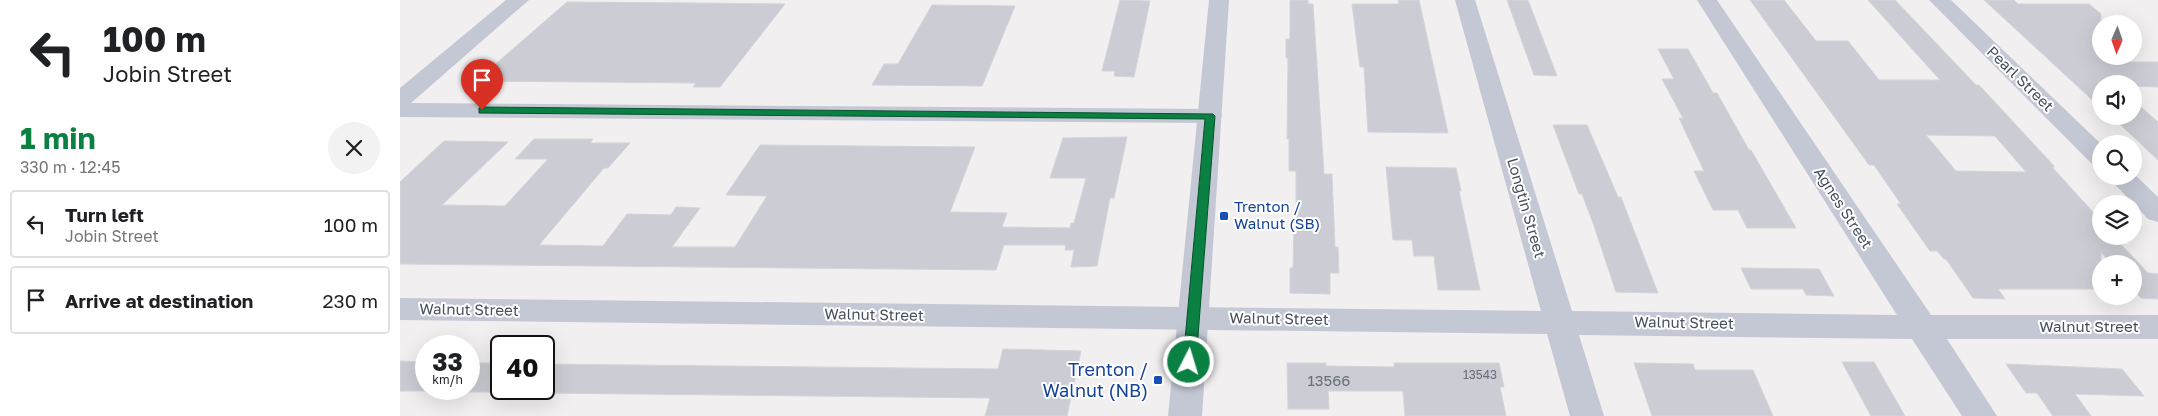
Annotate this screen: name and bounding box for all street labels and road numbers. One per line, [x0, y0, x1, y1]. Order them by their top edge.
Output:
street label: Pearl Street [1984, 42, 2058, 115]
street label: Longtin Street [1504, 156, 1550, 260]
street label: Agnes Street [1811, 163, 1877, 251]
street label: Walnut Street [419, 299, 519, 319]
street label: Walnut Street [824, 304, 924, 324]
street label: Walnut Street [1229, 308, 1329, 328]
street label: Walnut Street [1634, 312, 1734, 332]
street label: Walnut Street [2039, 317, 2139, 335]

